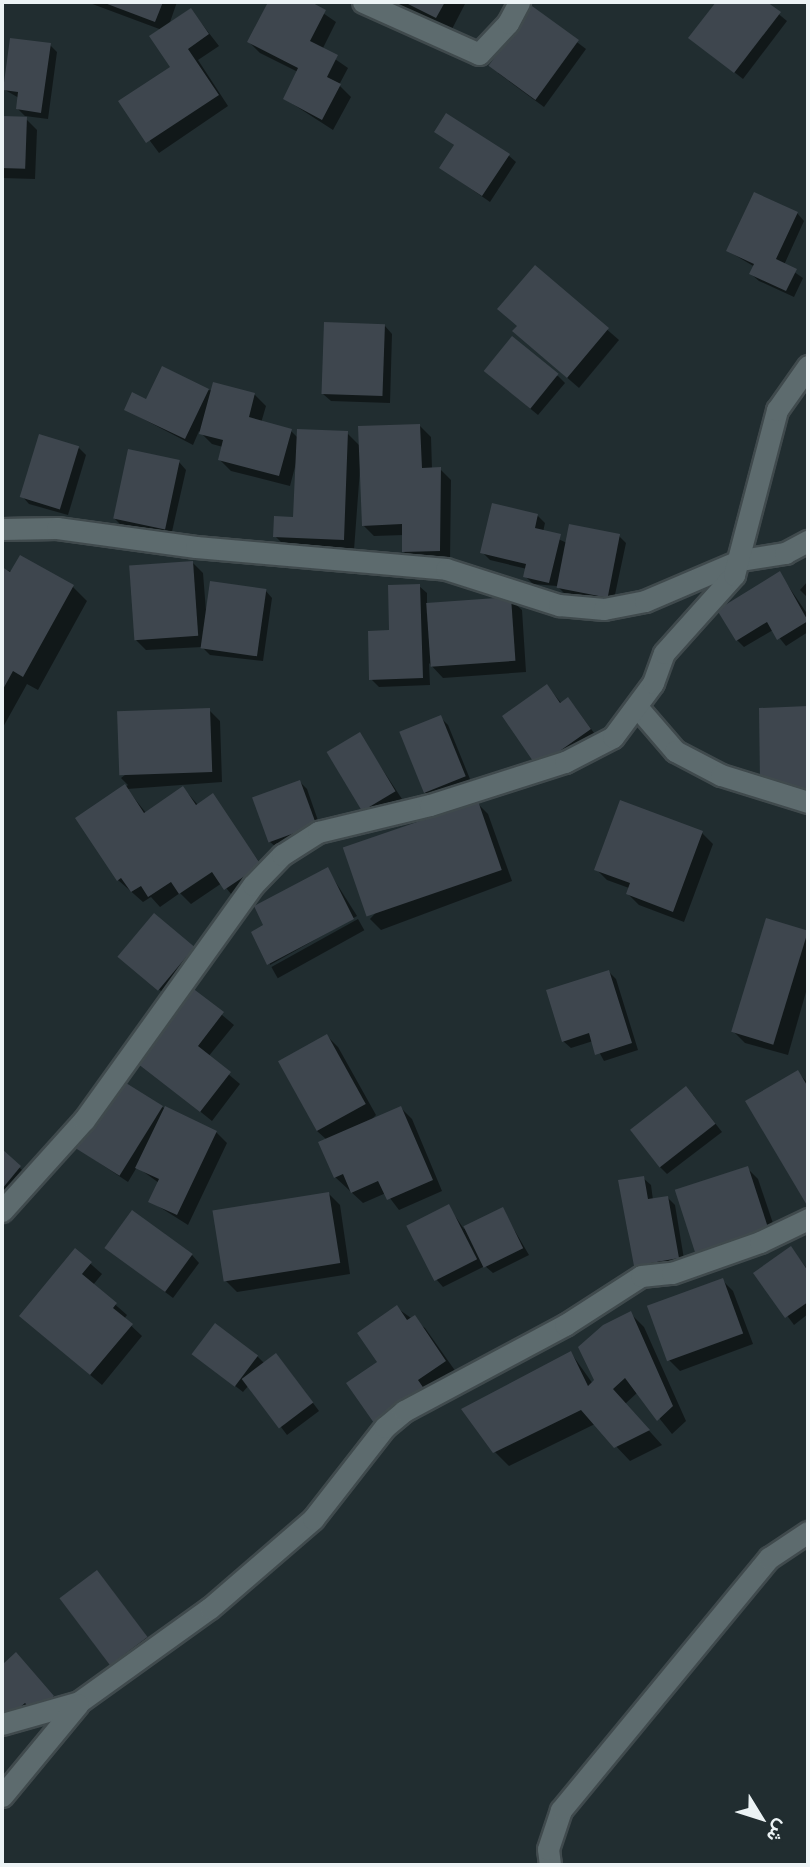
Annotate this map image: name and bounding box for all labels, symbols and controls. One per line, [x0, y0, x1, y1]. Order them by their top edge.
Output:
north arrow [726, 1783, 796, 1853]
text: ش [760, 1814, 796, 1849]

